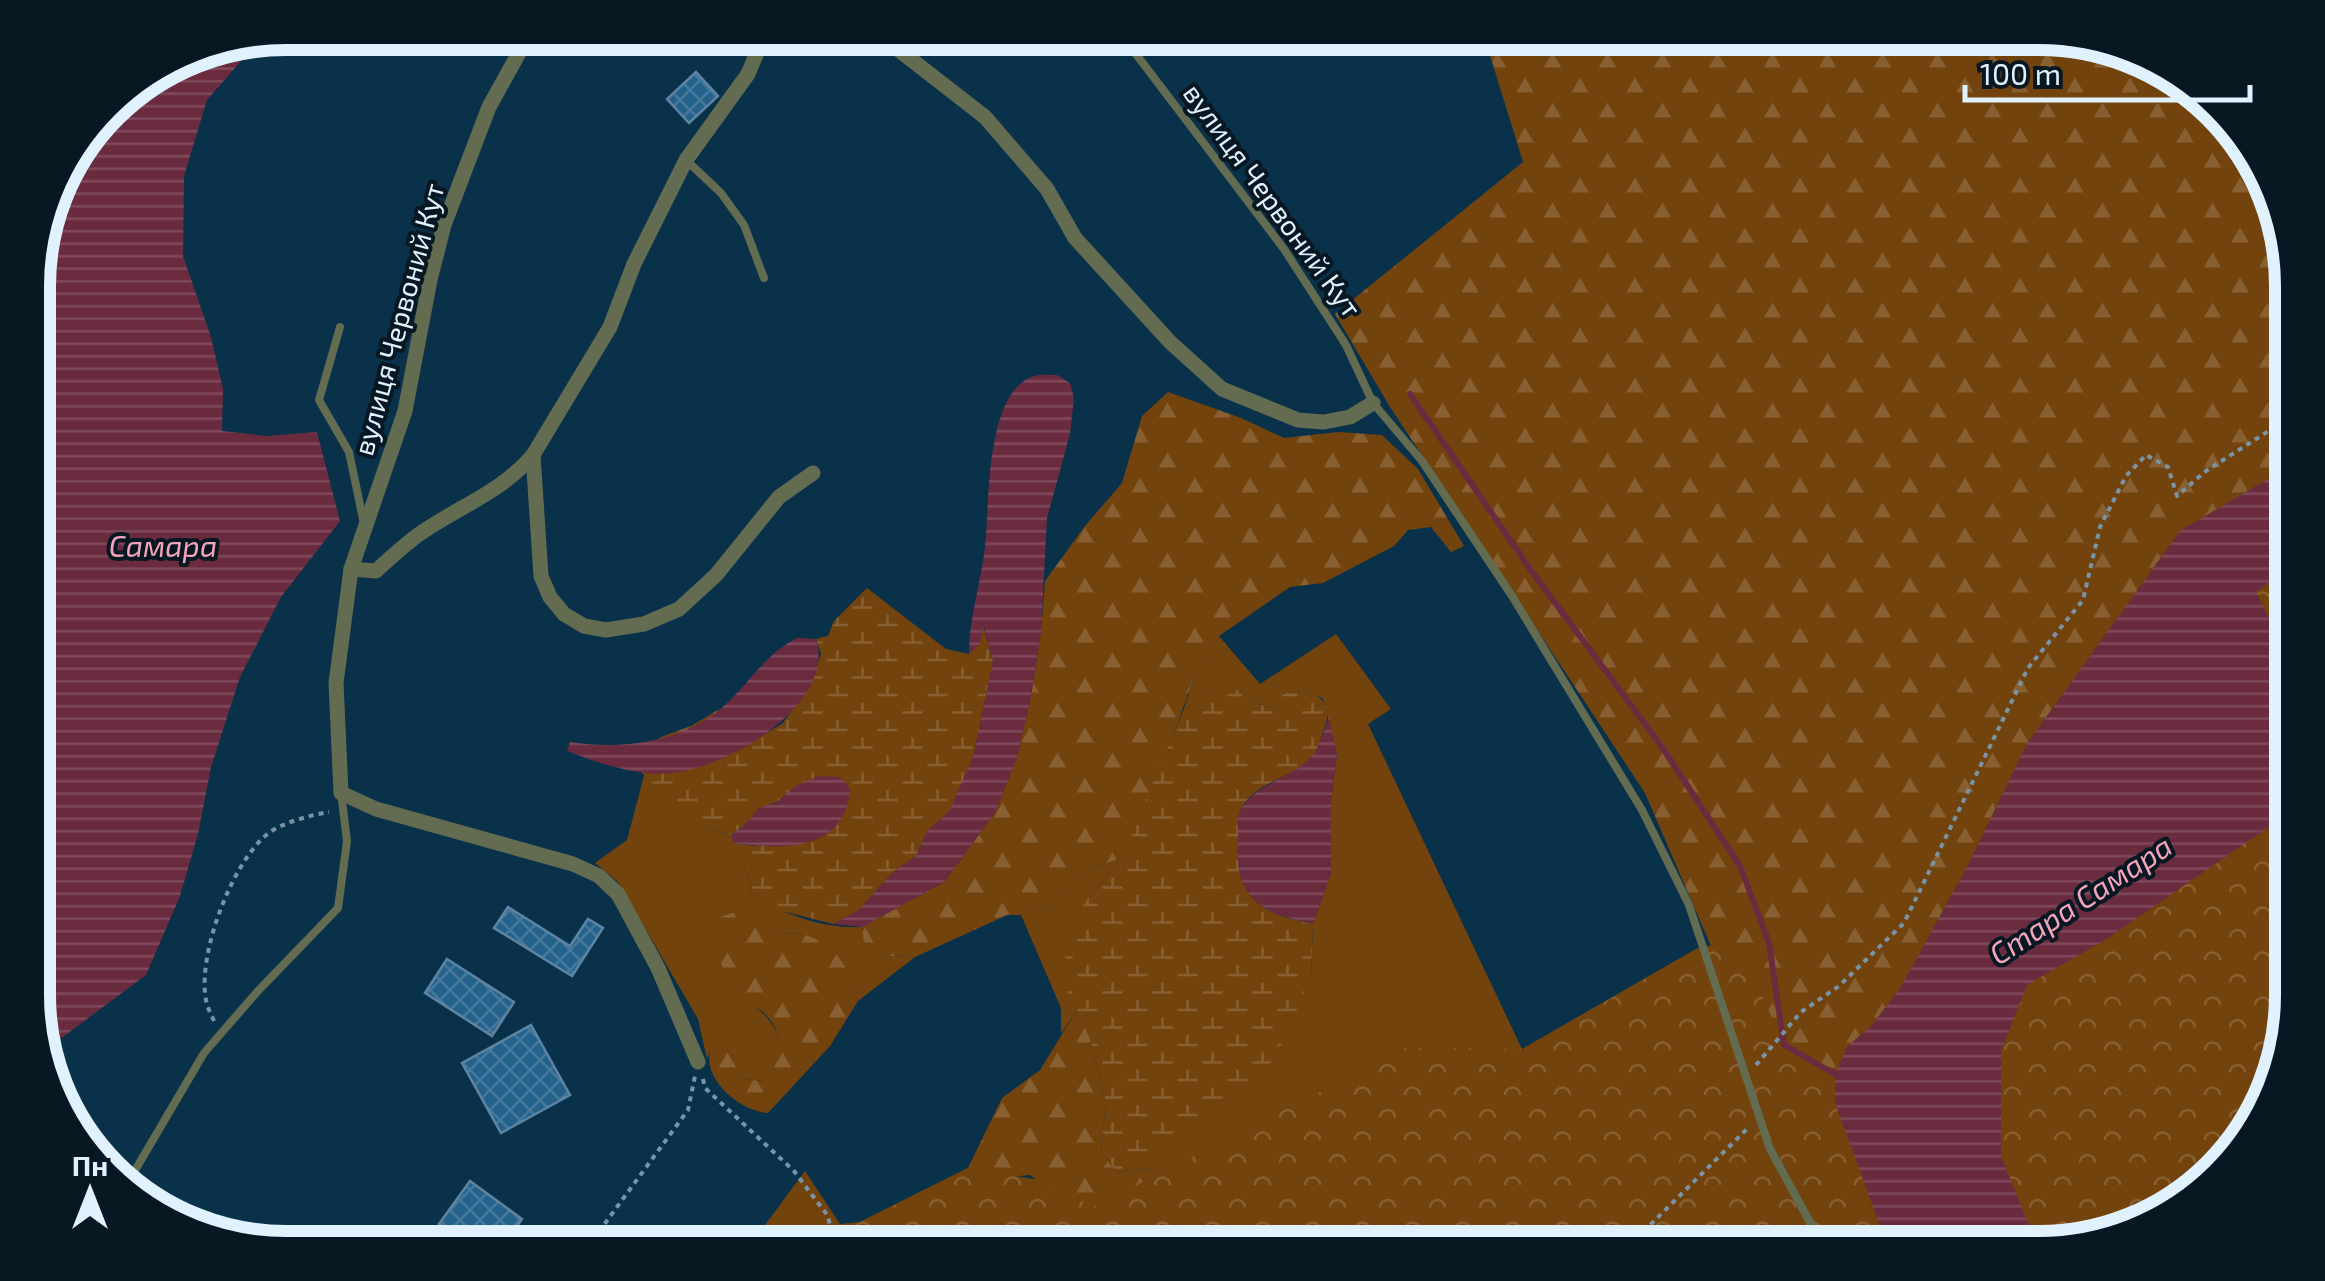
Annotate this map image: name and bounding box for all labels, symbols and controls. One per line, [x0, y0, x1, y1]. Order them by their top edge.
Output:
scale bar [1965, 40, 2250, 102]
text: 100 m [1980, 55, 2061, 91]
street label: вулиця Червоний Кут [1177, 77, 1369, 323]
street label: вулиця Червоний Кут [345, 179, 451, 459]
water label: Самара [109, 527, 217, 563]
water label: Стара Самара [1982, 827, 2178, 971]
north arrow [40, 1141, 140, 1241]
text: Пн [72, 1148, 108, 1182]

